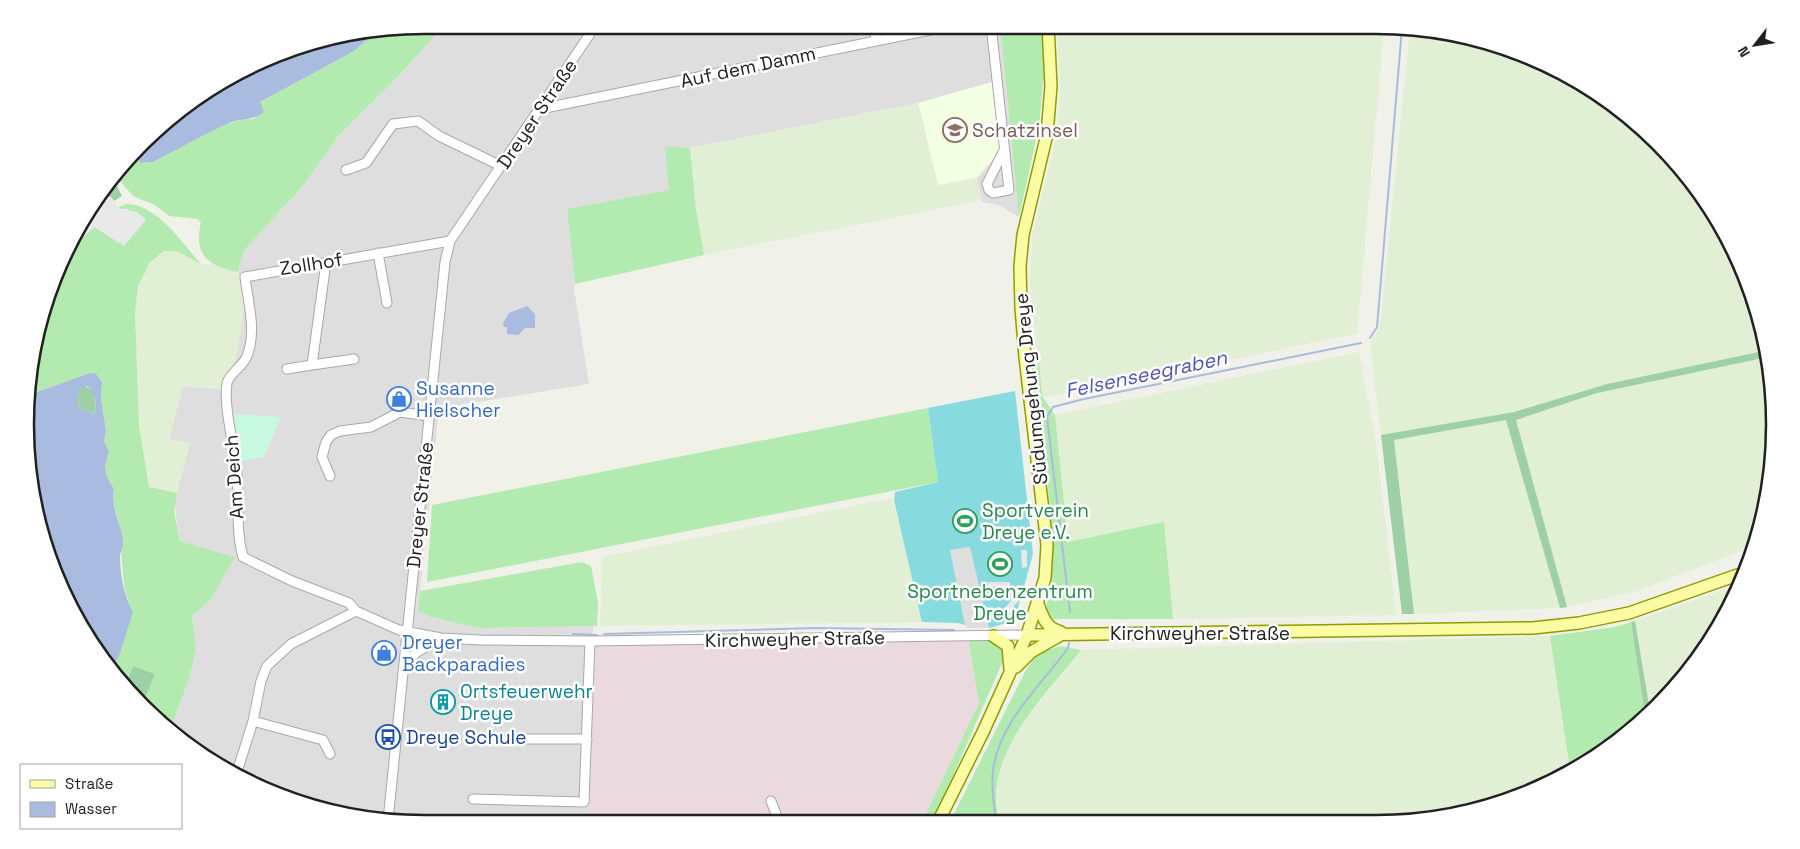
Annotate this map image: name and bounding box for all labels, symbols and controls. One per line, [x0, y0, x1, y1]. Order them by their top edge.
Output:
north arrow [1730, 20, 1780, 70]
street label: Auf dem Damm [678, 40, 818, 94]
text: N [1734, 43, 1754, 60]
street label: Dreyer Straße [491, 54, 583, 174]
school or university icon: Schatzinsel [942, 117, 968, 143]
place label: Schatzinsel [972, 118, 1078, 143]
street label: Zollhof [278, 247, 344, 281]
street label: Südumgehung Dreye [1009, 292, 1053, 486]
water label: Felsenseegraben [1063, 344, 1230, 404]
place label: Susanne Hielscher [416, 376, 500, 423]
shop icon: Susanne Hielscher [386, 386, 412, 412]
street label: Am Deich [219, 434, 249, 520]
street label: Dreyer Straße [401, 441, 439, 569]
place label: Sportverein Dreye e.V. [982, 498, 1089, 545]
sports icon: Sportverein Dreye e.V. [952, 508, 978, 534]
sports icon: Sportnebenzentrum Dreye [987, 551, 1013, 577]
place label: Sportnebenzentrum Dreye [907, 579, 1093, 626]
street label: Kirchweyher Straße [1110, 621, 1290, 646]
street label: Kirchweyher Straße [705, 625, 885, 653]
place label: Dreyer Backparadies [402, 630, 526, 677]
shop icon: Dreyer Backparadies [371, 640, 397, 666]
place label: Ortsfeuerwehr Dreye [460, 679, 593, 726]
building icon: Ortsfeuerwehr Dreye [430, 689, 456, 715]
bus stop icon: Dreye Schule [375, 724, 401, 750]
place label: Dreye Schule [406, 725, 526, 750]
legend [20, 764, 182, 829]
text: Straße [65, 774, 114, 793]
text: Wasser [65, 799, 117, 818]

